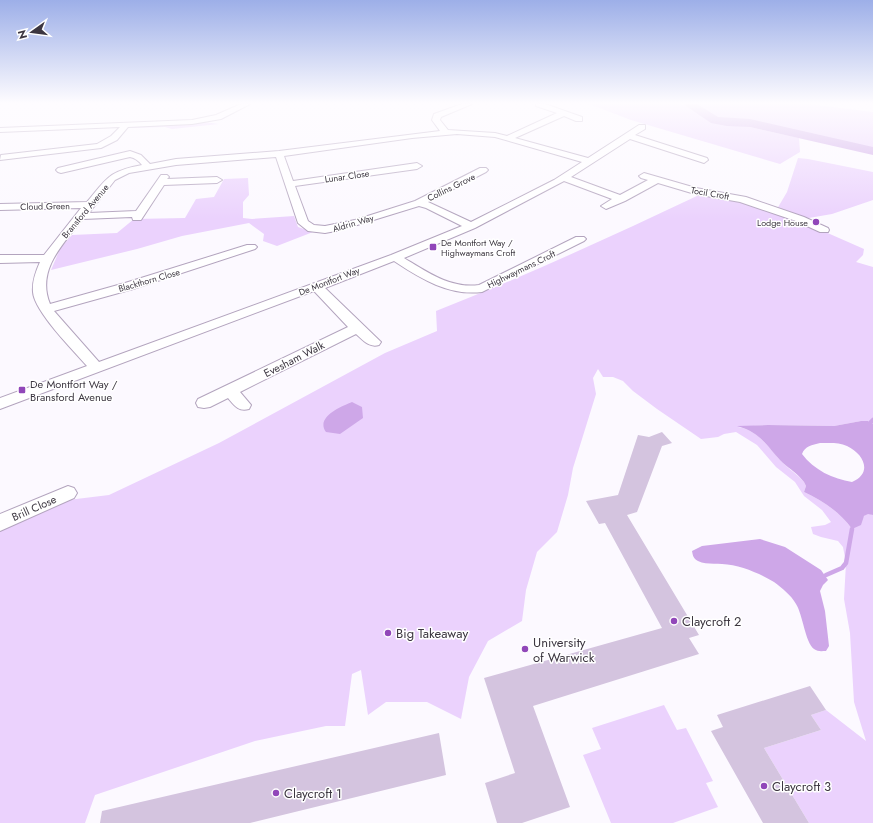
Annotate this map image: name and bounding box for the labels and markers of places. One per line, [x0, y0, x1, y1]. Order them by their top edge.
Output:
place label: Lodge House [757, 216, 808, 229]
marker: Lodge House [811, 217, 821, 227]
place label: De Montfort Way / Highwaymans Croft [441, 236, 516, 259]
marker: De Montfort Way / Highwaymans Croft [428, 242, 438, 252]
place label: De Montfort Way / Bransford Avenue [30, 376, 118, 405]
marker: De Montfort Way / Bransford Avenue [17, 385, 27, 395]
place label: Claycroft 2 [682, 612, 741, 631]
marker: Claycroft 2 [669, 616, 679, 626]
place label: Big Takeaway [396, 624, 468, 643]
marker: Big Takeaway [383, 628, 393, 638]
place label: University of Warwick [533, 633, 595, 667]
marker: University of Warwick [520, 644, 530, 654]
place label: Claycroft 3 [772, 777, 831, 796]
marker: Claycroft 3 [759, 781, 769, 791]
place label: Claycroft 1 [284, 784, 342, 803]
marker: Claycroft 1 [271, 788, 281, 798]

